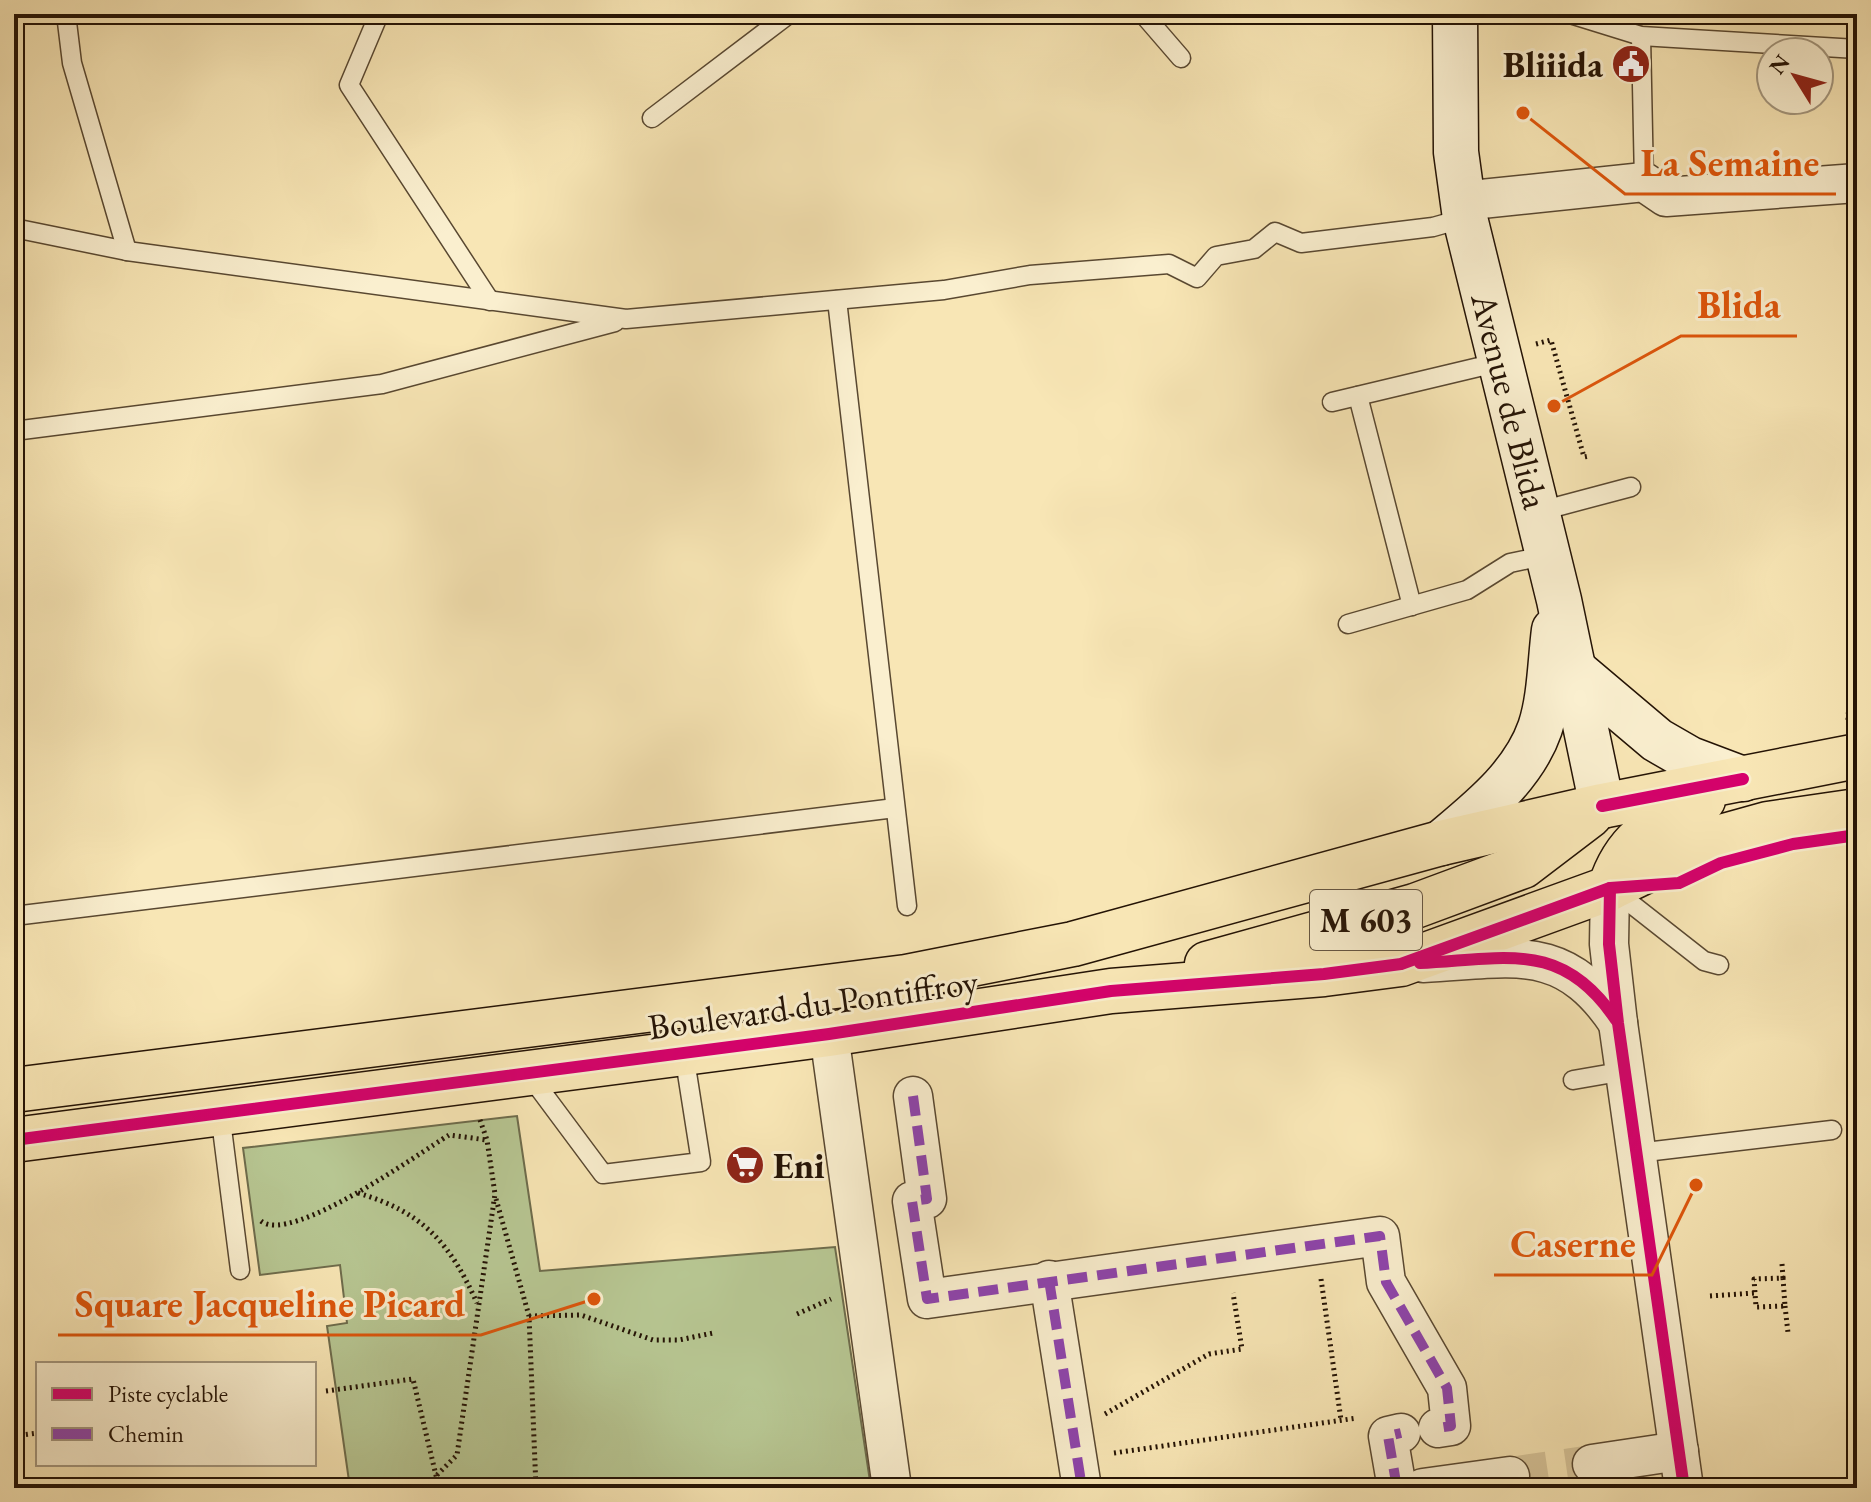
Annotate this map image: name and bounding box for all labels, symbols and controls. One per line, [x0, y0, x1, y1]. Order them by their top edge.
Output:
north arrow [1755, 36, 1835, 116]
place label: Bliiida [1503, 41, 1603, 88]
public building icon: Bliiida [1610, 43, 1652, 85]
text: N [1762, 48, 1796, 80]
callout: La Semaine [1625, 132, 1836, 194]
text: La Semaine [1641, 138, 1819, 187]
callout: Blida [1681, 274, 1797, 336]
text: Blida [1697, 280, 1781, 329]
street label: Avenue de Blida [1460, 287, 1560, 515]
road number: M 603 [1310, 890, 1422, 950]
street label: Boulevard du Pontiffroy [645, 958, 981, 1050]
place label: Eni [773, 1142, 825, 1189]
supermarket icon: Eni [724, 1144, 766, 1186]
callout: Caserne [1494, 1213, 1652, 1275]
text: Caserne [1510, 1219, 1636, 1268]
callout: Square Jacqueline Picard [58, 1273, 481, 1335]
text: Square Jacqueline Picard [75, 1279, 465, 1328]
legend [36, 1362, 316, 1466]
text: Piste cyclable [108, 1378, 228, 1409]
text: Chemin [108, 1418, 184, 1449]

